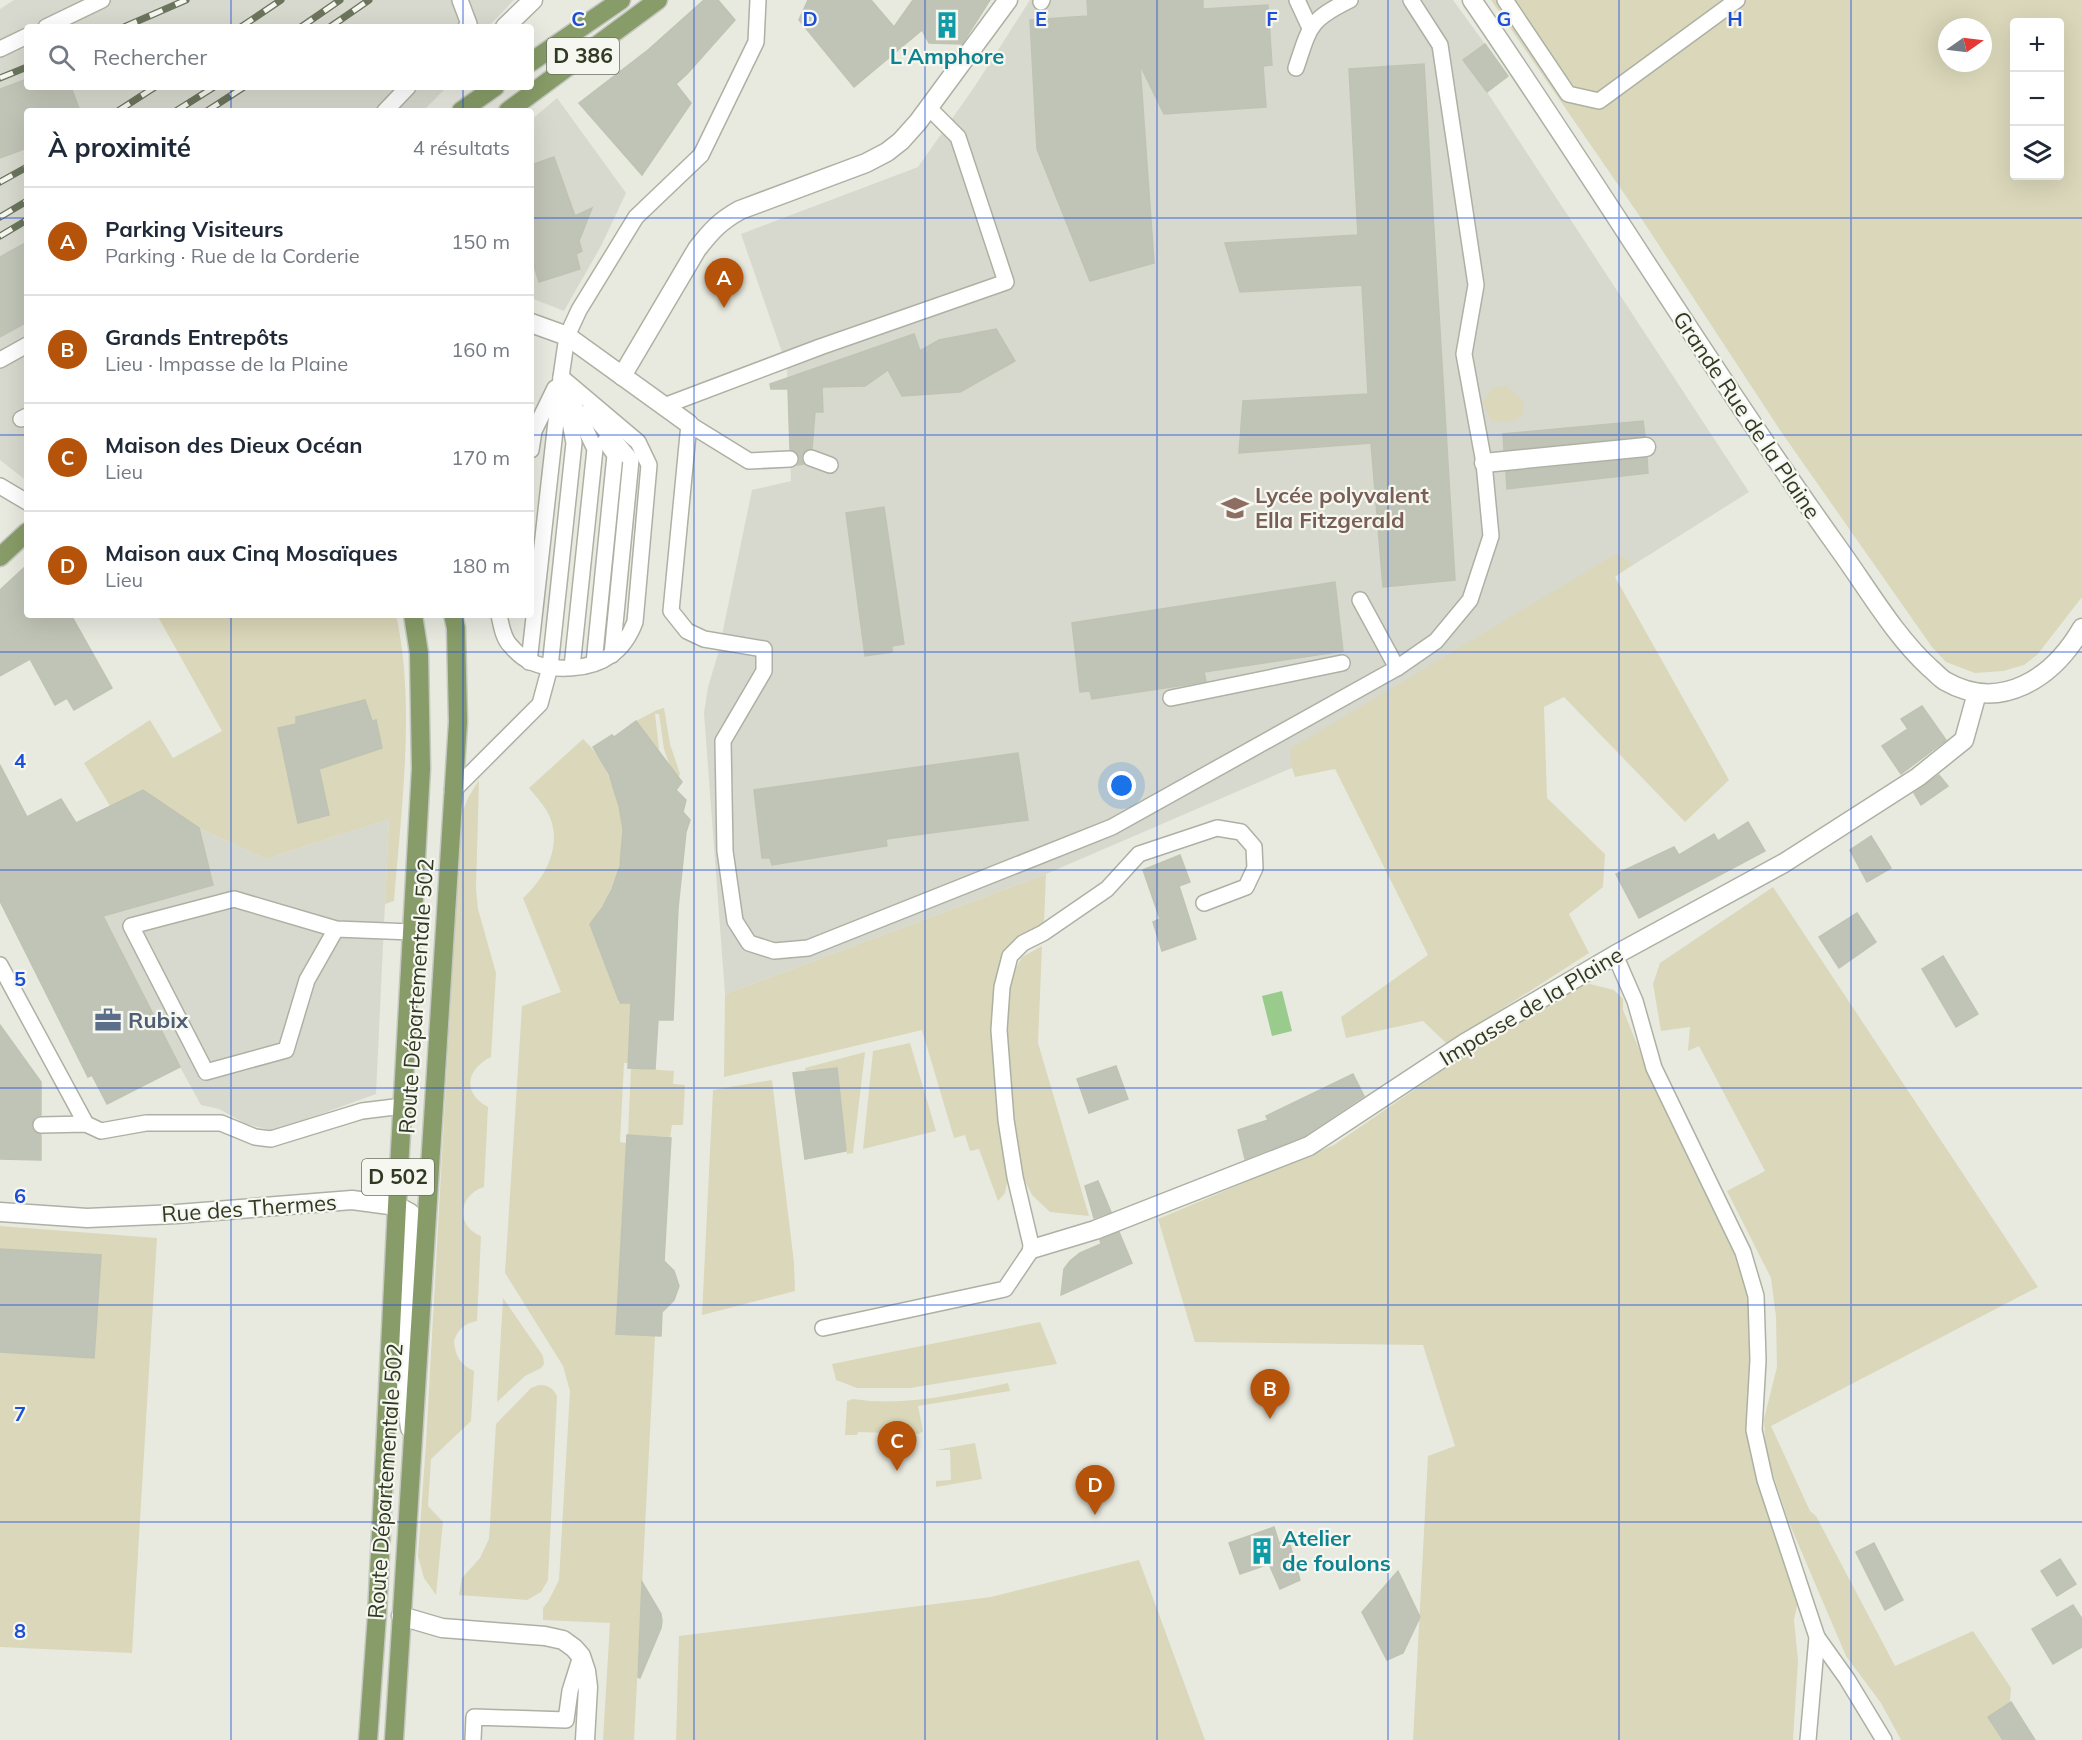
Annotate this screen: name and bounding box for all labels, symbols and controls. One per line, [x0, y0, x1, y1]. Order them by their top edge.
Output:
text: C [571, 6, 585, 31]
text: D [802, 6, 818, 31]
text: E [1035, 6, 1047, 31]
text: F [1266, 6, 1278, 31]
text: G [1497, 6, 1511, 31]
text: H [1727, 6, 1743, 31]
building icon: L'Amphore [932, 10, 962, 40]
north arrow [1938, 18, 1992, 72]
map controls [2010, 18, 2064, 180]
button: + [2010, 18, 2064, 72]
search box [24, 24, 534, 90]
road number: D 386 [547, 38, 619, 74]
icon: search [45, 41, 78, 74]
place label: L'Amphore [890, 42, 1004, 70]
text: Rechercher [93, 43, 207, 71]
button: − [2010, 72, 2064, 126]
button: layers [2010, 126, 2064, 180]
text: À proximité [48, 131, 191, 164]
text: 4 résultats [413, 135, 510, 160]
text: Parking Visiteurs [105, 215, 284, 243]
text: A [60, 229, 75, 254]
text: 150 m [451, 229, 510, 254]
text: Parking · Rue de la Corderie [105, 243, 360, 268]
pin: A [704, 258, 744, 308]
street label: Grande Rue de la Plaine [1667, 306, 1827, 524]
text: Grands Entrepôts [105, 323, 289, 351]
text: B [61, 337, 74, 362]
text: 160 m [451, 337, 510, 362]
text: Lieu · Impasse de la Plaine [105, 351, 348, 376]
text: Maison des Dieux Océan [105, 431, 363, 459]
text: C [61, 445, 74, 470]
text: 170 m [451, 445, 510, 470]
text: Lieu [105, 459, 143, 484]
place label: Lycée polyvalent Ella Fitzgerald [1255, 481, 1429, 534]
school or university icon: Lycée polyvalent Ella Fitzgerald [1220, 493, 1250, 523]
text: Maison aux Cinq Mosaïques [105, 539, 398, 567]
text: D [60, 553, 75, 578]
text: 180 m [451, 553, 510, 578]
text: Lieu [105, 567, 143, 592]
text: 4 [14, 748, 26, 773]
your location [1107, 771, 1136, 800]
street label: Route Départementale 502 [392, 857, 440, 1135]
street label: Impasse de la Plaine [1434, 940, 1628, 1072]
text: 5 [14, 966, 26, 991]
office icon: Rubix [93, 1005, 123, 1035]
place label: Rubix [128, 1006, 189, 1034]
road number: D 502 [362, 1159, 434, 1195]
text: 6 [14, 1183, 26, 1208]
street label: Rue des Thermes [160, 1188, 338, 1228]
street label: Route Départementale 502 [361, 1342, 409, 1620]
pin: B [1250, 1370, 1290, 1419]
text: 7 [14, 1401, 26, 1426]
pin: C [878, 1422, 916, 1471]
pin: D [1076, 1466, 1114, 1515]
place label: Atelier de foulons [1282, 1524, 1391, 1577]
building icon: Atelier de foulons [1247, 1536, 1277, 1566]
text: 8 [14, 1618, 26, 1643]

